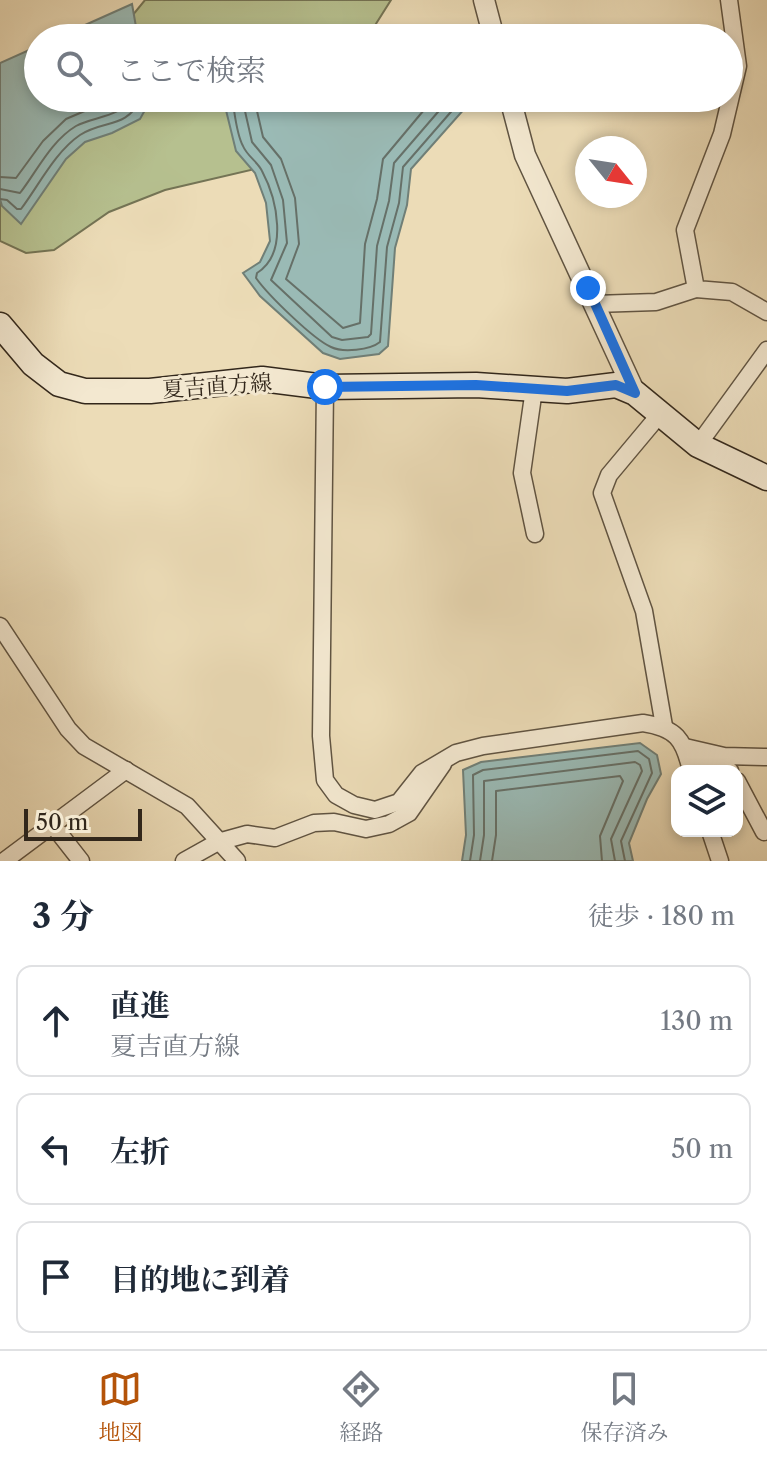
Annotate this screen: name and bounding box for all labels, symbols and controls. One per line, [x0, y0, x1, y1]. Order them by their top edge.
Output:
search box [24, 24, 743, 112]
icon: search [52, 46, 96, 90]
text: ここで検索 [116, 52, 266, 89]
north arrow [575, 136, 647, 208]
route end [570, 270, 606, 306]
street label: 夏吉直方線 [161, 369, 273, 403]
route start [307, 369, 343, 405]
map controls [671, 765, 743, 837]
button: layers [671, 765, 743, 837]
scale bar [24, 805, 142, 841]
text: 50 m [36, 809, 88, 836]
text: 3 分 [32, 895, 94, 937]
text: 徒歩 · 180 m [588, 900, 735, 932]
text: 直進 [110, 987, 170, 1024]
icon: ahead [34, 999, 78, 1043]
text: 130 m [660, 1005, 733, 1037]
text: 夏吉直方線 [110, 1030, 240, 1062]
icon: left [34, 1127, 78, 1171]
text: 左折 [110, 1133, 170, 1170]
text: 50 m [671, 1133, 733, 1165]
icon: arrive [34, 1255, 78, 1299]
text: 目的地に到着 [110, 1261, 290, 1298]
tab: 地図 [98, 1367, 143, 1446]
tab: 経路 [339, 1367, 384, 1446]
tab: 保存済み [580, 1367, 669, 1446]

